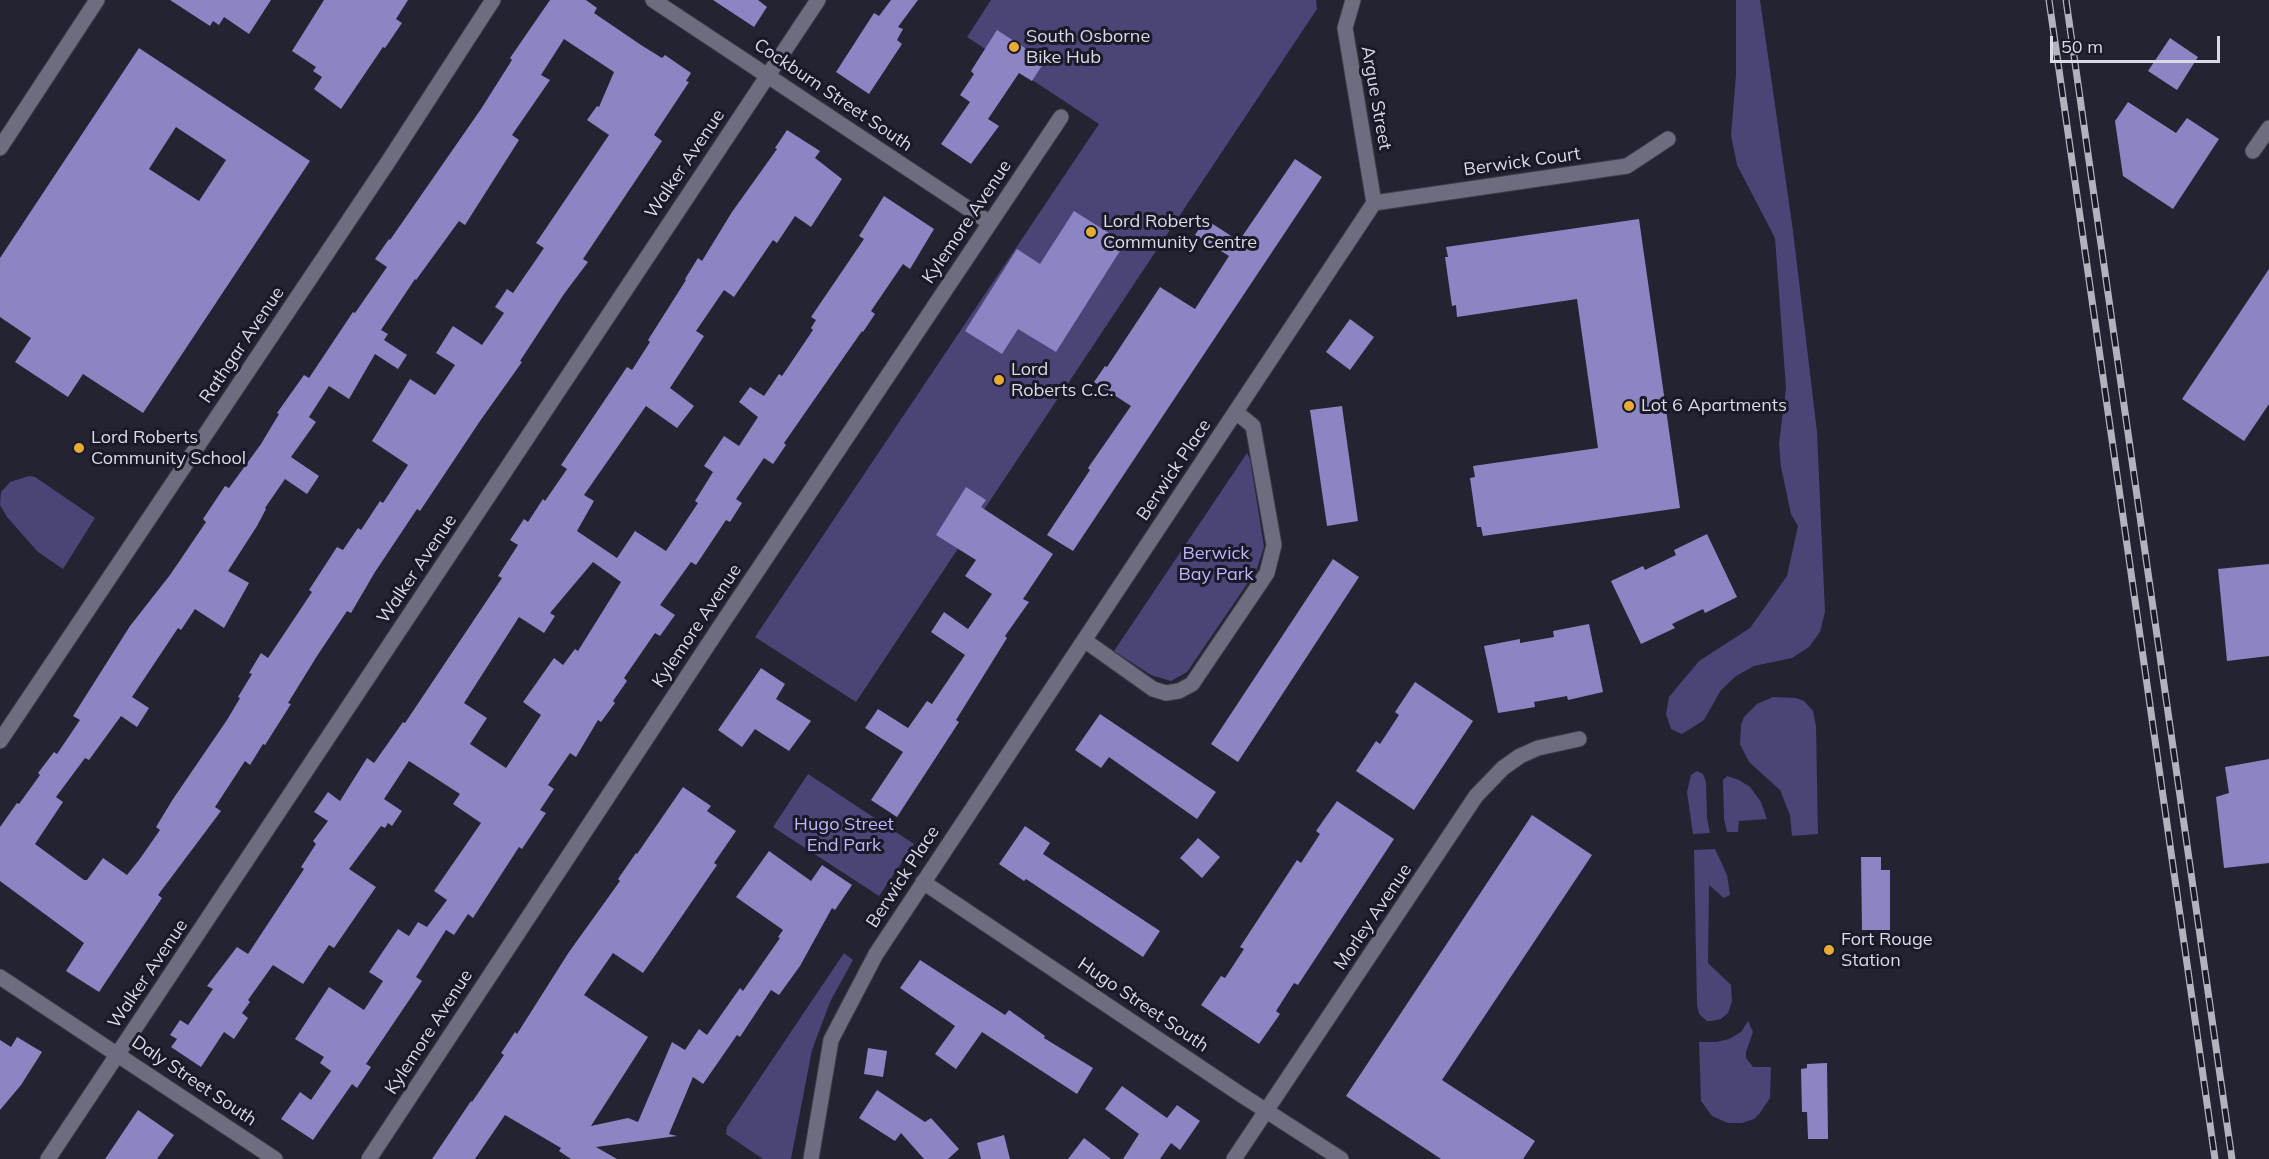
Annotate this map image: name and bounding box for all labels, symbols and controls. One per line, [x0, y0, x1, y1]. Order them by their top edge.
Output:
scale bar [2053, 24, 2222, 62]
place label: South Osborne Bike Hub [1026, 26, 1150, 68]
street label: Cockburn Street South [750, 34, 916, 156]
text: 50 m [2061, 35, 2103, 58]
marker: South Osborne Bike Hub [1007, 40, 1021, 54]
street label: Argue Street [1356, 44, 1396, 152]
street label: Walker Avenue [641, 105, 729, 223]
street label: Berwick Court [1462, 143, 1582, 181]
street label: Kylemore Avenue [918, 156, 1016, 288]
place label: Lord Roberts Community Centre [1103, 211, 1257, 254]
marker: Lord Roberts Community Centre [1084, 225, 1098, 239]
street label: Rathgar Avenue [195, 283, 289, 407]
place label: Lord Roberts C.C. [1011, 359, 1114, 401]
marker: Lord Roberts C.C. [992, 373, 1006, 387]
place label: Lot 6 Apartments [1641, 395, 1787, 417]
marker: Lot 6 Apartments [1622, 399, 1636, 413]
street label: Berwick Place [1132, 415, 1216, 525]
place label: Lord Roberts Community School [91, 427, 246, 470]
marker: Lord Roberts Community School [72, 441, 86, 455]
street label: Walker Avenue [373, 510, 461, 628]
park label: Berwick Bay Park [1178, 543, 1254, 586]
street label: Kylemore Avenue [648, 560, 746, 692]
park label: Hugo Street End Park [794, 814, 894, 856]
street label: Berwick Place [862, 822, 944, 932]
street label: Morley Avenue [1330, 860, 1416, 974]
street label: Walker Avenue [104, 915, 192, 1033]
place label: Fort Rouge Station [1841, 929, 1933, 972]
marker: Fort Rouge Station [1822, 943, 1836, 957]
street label: Hugo Street South [1073, 953, 1213, 1057]
street label: Kylemore Avenue [381, 966, 477, 1098]
street label: Daly Street South [127, 1031, 261, 1131]

